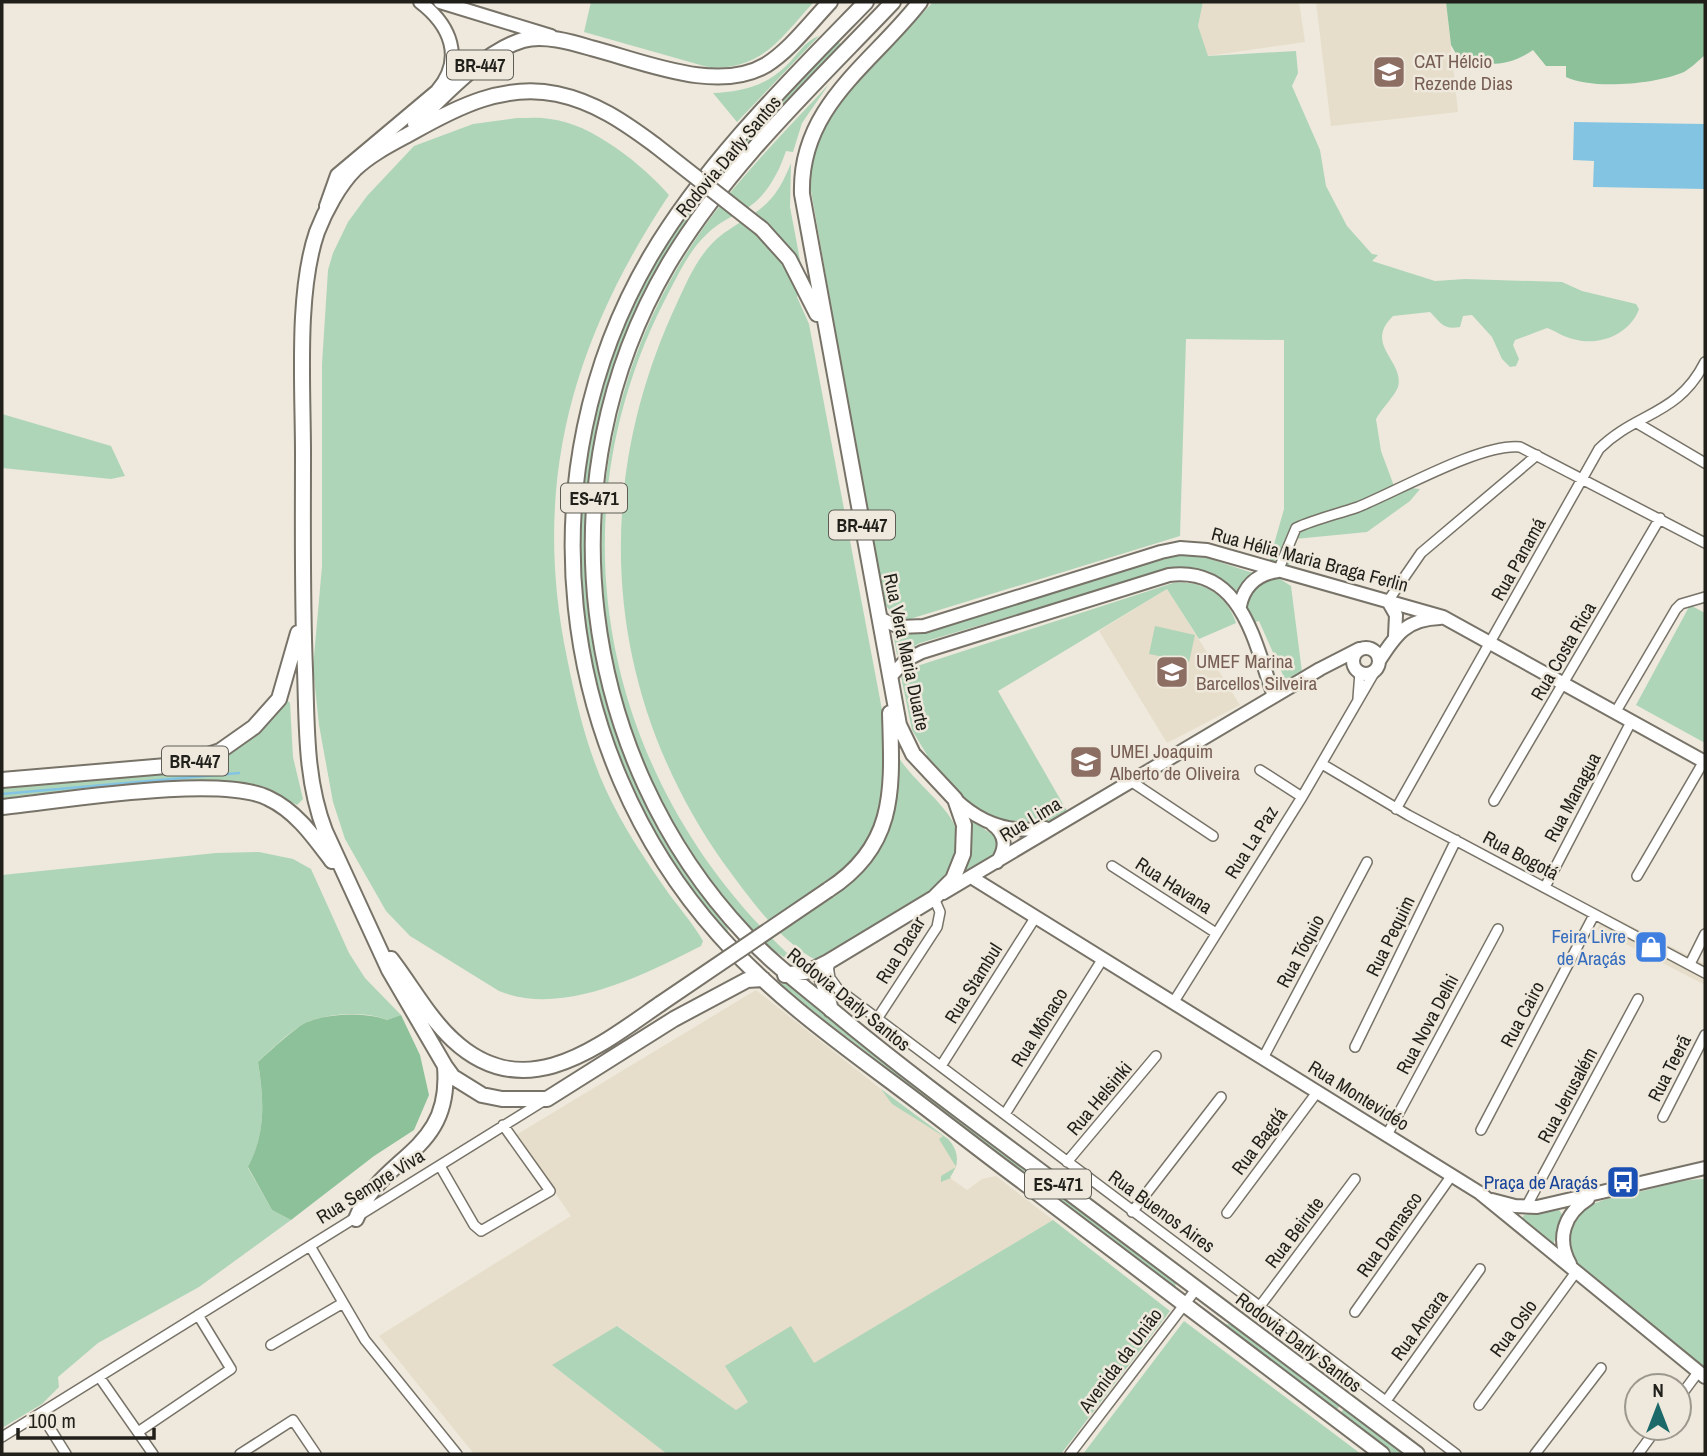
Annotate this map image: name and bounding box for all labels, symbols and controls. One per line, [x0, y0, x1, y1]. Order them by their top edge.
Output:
place label: CAT Hélcio Rezende Dias [1414, 48, 1513, 96]
road number: BR-447 [447, 51, 513, 80]
school or university icon: CAT Hélcio Rezende Dias [1370, 53, 1408, 91]
street label: Rodovia Darly Santos [669, 89, 787, 222]
road number: ES-471 [561, 484, 627, 512]
road number: BR-447 [829, 510, 895, 540]
street label: Rua Panamá [1485, 513, 1552, 605]
street label: Rua Hélia Maria Braga Ferlin [1209, 520, 1411, 598]
street label: Rua Vera Maria Duarte [878, 571, 936, 733]
street label: Rua Costa Rica [1524, 597, 1602, 705]
place label: UMEF Marina Barcellos Silveira [1196, 648, 1318, 696]
school or university icon: UMEF Marina Barcellos Silveira [1153, 653, 1191, 691]
place label: UMEI Joaquim Alberto de Oliveira [1109, 738, 1240, 786]
school or university icon: UMEI Joaquim Alberto de Oliveira [1067, 743, 1105, 781]
road number: BR-447 [162, 746, 228, 776]
street label: Rua Managua [1538, 747, 1607, 846]
street label: Rua Lima [994, 790, 1066, 848]
street label: Rua La Paz [1218, 800, 1284, 883]
street label: Rua Bogotá [1479, 824, 1564, 886]
street label: Rua Havana [1131, 851, 1218, 920]
street label: Rua Pequim [1359, 891, 1421, 981]
street label: Rua Tóquio [1270, 910, 1330, 992]
street label: Rua Dacar [869, 911, 931, 988]
place label: Feira Livre de Araçás [1551, 923, 1626, 971]
shop icon: Feira Livre de Araçás [1632, 928, 1670, 966]
street label: Rua Stambul [938, 938, 1008, 1028]
street label: Rodovia Darly Santos [782, 941, 916, 1057]
street label: Rua Nova Delhi [1390, 969, 1464, 1079]
street label: Rua Cairo [1494, 977, 1550, 1051]
street label: Rua Mônaco [1005, 983, 1073, 1071]
street label: Rua Teerã [1641, 1030, 1697, 1106]
street label: Rua Jerusalém [1531, 1043, 1603, 1147]
street label: Rua Montevidéo [1304, 1054, 1414, 1136]
street label: Rua Helsinki [1060, 1055, 1138, 1141]
street label: Rua Bagdá [1225, 1102, 1293, 1180]
street label: Rua Sempre Viva [311, 1142, 429, 1230]
bus stop icon: Praça de Araçás [1604, 1163, 1642, 1201]
street label: Rua Buenos Aires [1104, 1164, 1221, 1259]
place label: Praça de Araçás [1484, 1169, 1598, 1195]
road number: ES-471 [1025, 1170, 1091, 1198]
street label: Rua Damasco [1350, 1186, 1428, 1282]
street label: Rua Beirute [1259, 1191, 1329, 1273]
street label: Rua Ancara [1385, 1284, 1454, 1366]
street label: Rodovia Darly Santos [1231, 1286, 1368, 1398]
street label: Rua Oslo [1483, 1294, 1543, 1362]
street label: Avenida da União [1072, 1302, 1168, 1418]
north arrow [1623, 1372, 1693, 1442]
text: N [1652, 1377, 1664, 1403]
scale bar [18, 1396, 154, 1440]
text: 100 m [28, 1406, 76, 1435]

